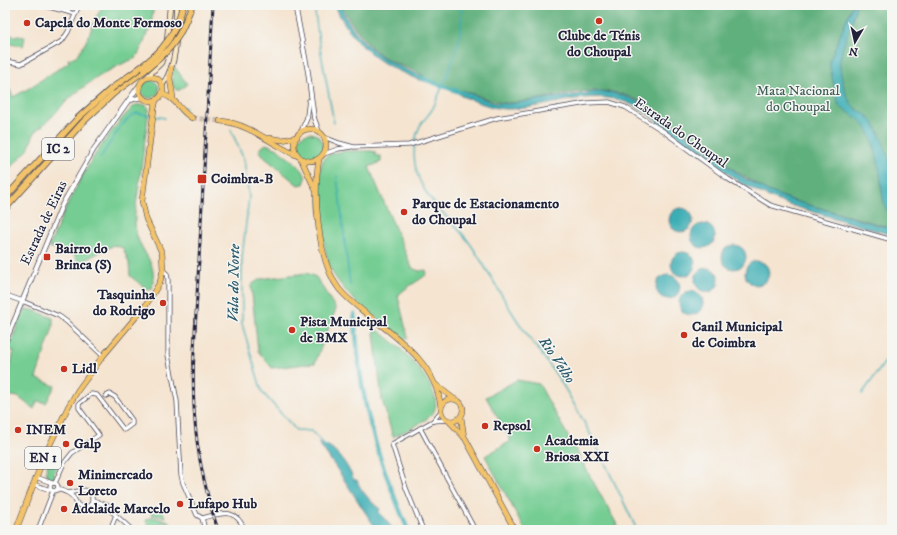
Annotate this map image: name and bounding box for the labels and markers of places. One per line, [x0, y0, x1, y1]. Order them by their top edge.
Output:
place label: Capela do Monte Formoso [35, 14, 182, 32]
marker: Clube de Ténis do Choupal [594, 16, 604, 26]
marker: Capela do Monte Formoso [22, 18, 32, 28]
place label: Clube de Ténis do Choupal [558, 27, 640, 61]
place label: Coimbra-B [211, 170, 274, 188]
marker: Coimbra-B [196, 173, 208, 185]
place label: Parque de Estacionamento do Choupal [412, 195, 559, 229]
marker: Parque de Estacionamento do Choupal [399, 207, 409, 217]
place label: Bairro do Brinca (S) [55, 240, 112, 274]
marker: Bairro do Brinca (S) [42, 252, 52, 262]
place label: Tasquinha do Rodrigo [93, 286, 156, 320]
marker: Tasquinha do Rodrigo [158, 298, 168, 308]
place label: Pista Municipal de BMX [300, 313, 388, 347]
place label: Canil Municipal de Coimbra [692, 318, 783, 352]
marker: Pista Municipal de BMX [287, 325, 297, 335]
marker: Canil Municipal de Coimbra [679, 330, 689, 340]
place label: Lidl [72, 360, 98, 378]
marker: Lidl [59, 364, 69, 374]
place label: Repsol [493, 417, 531, 435]
place label: INEM [26, 421, 66, 439]
marker: Repsol [480, 421, 490, 431]
marker: INEM [13, 425, 23, 435]
place label: Academia Briosa XXI [544, 432, 609, 466]
place label: Galp [74, 435, 101, 453]
marker: Galp [61, 439, 71, 449]
marker: Academia Briosa XXI [532, 444, 542, 454]
place label: Minimercado Loreto [78, 466, 153, 500]
marker: Minimercado Loreto [65, 478, 75, 488]
place label: Lufapo Hub [188, 495, 257, 513]
marker: Lufapo Hub [175, 499, 185, 509]
place label: Adelaide Marcelo [71, 500, 170, 518]
marker: Adelaide Marcelo [59, 504, 69, 514]

